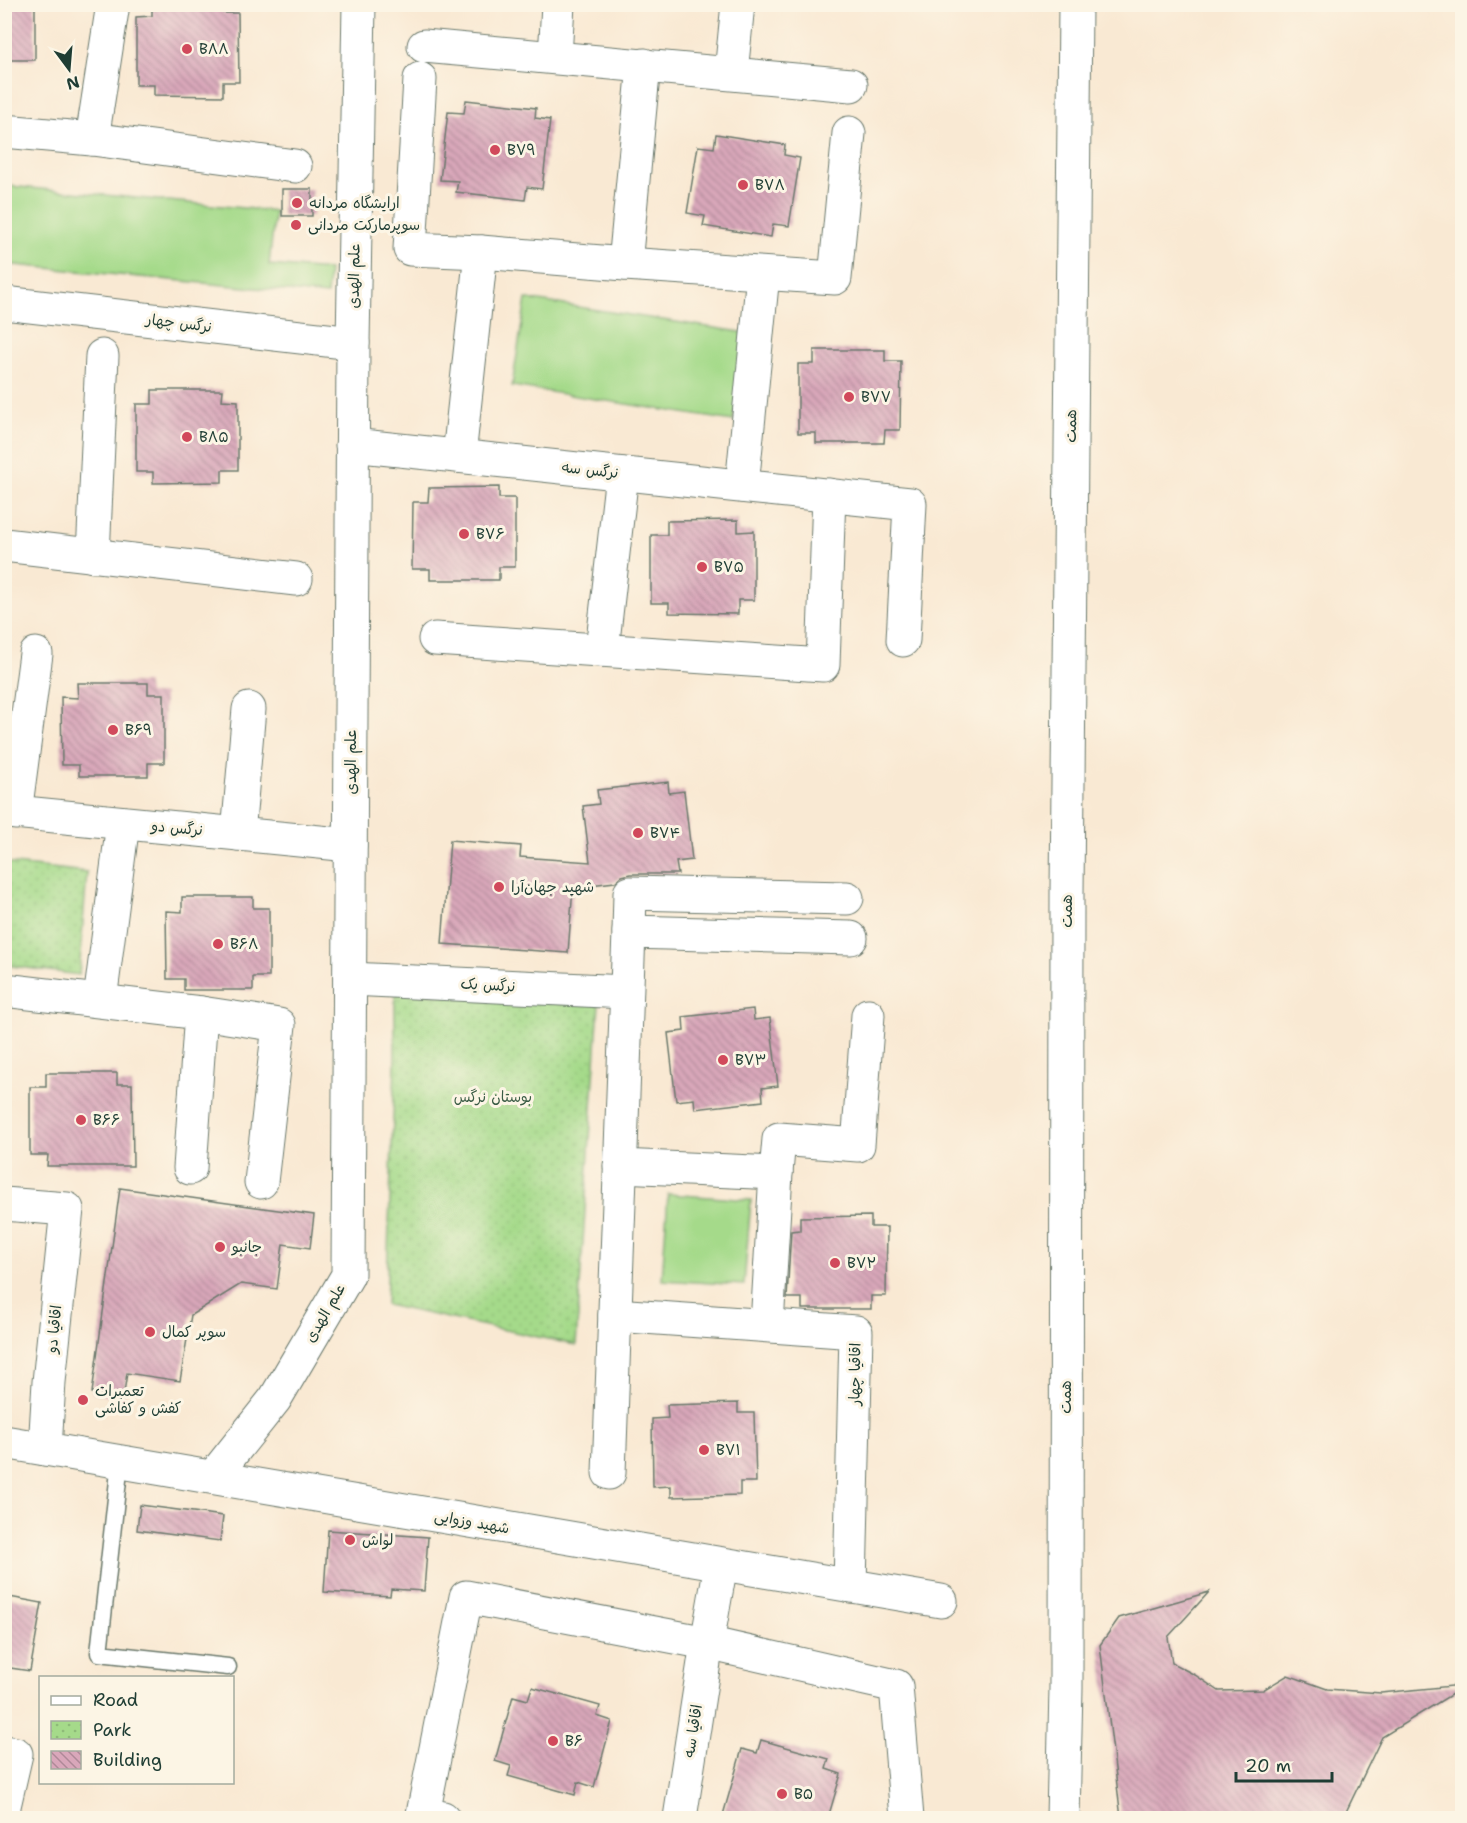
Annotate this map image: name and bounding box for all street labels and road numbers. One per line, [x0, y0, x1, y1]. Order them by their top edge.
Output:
street label: علم الهدی [343, 243, 367, 309]
street label: نرگس چهار [144, 309, 213, 337]
street label: همت [1061, 409, 1081, 443]
street label: نرگس سه [561, 457, 619, 483]
street label: علم الهدی [341, 730, 363, 794]
street label: نرگس دو [149, 816, 204, 840]
street label: همت [1057, 894, 1077, 928]
street label: نرگس یک [460, 974, 516, 996]
street label: علم الهدی [300, 1280, 352, 1347]
street label: اقاقیا دو [41, 1304, 66, 1355]
street label: اقاقیا چهار [844, 1342, 866, 1407]
street label: همت [1056, 1380, 1076, 1414]
street label: شهید وزوایی [433, 1506, 511, 1538]
street label: اقاقیا سه [679, 1703, 707, 1759]

